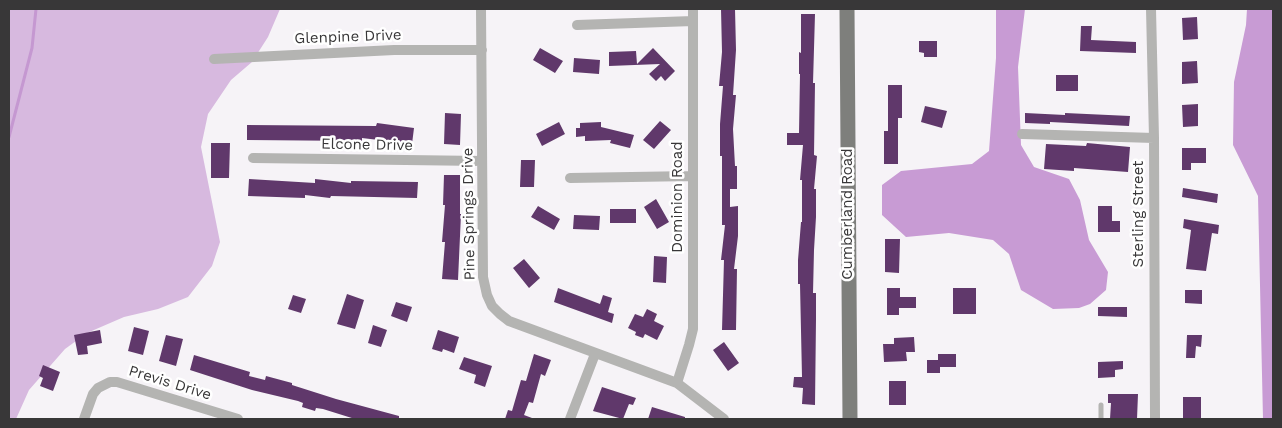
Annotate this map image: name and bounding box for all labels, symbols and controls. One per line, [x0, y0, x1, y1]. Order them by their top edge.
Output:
street label: Glenpine Drive [294, 26, 402, 48]
street label: Elcone Drive [321, 135, 413, 155]
street label: Dominion Road [669, 141, 687, 253]
street label: Pine Springs Drive [459, 147, 479, 281]
street label: Cumberland Road [839, 148, 857, 280]
street label: Sterling Street [1130, 161, 1148, 267]
street label: Previs Drive [126, 362, 214, 404]

